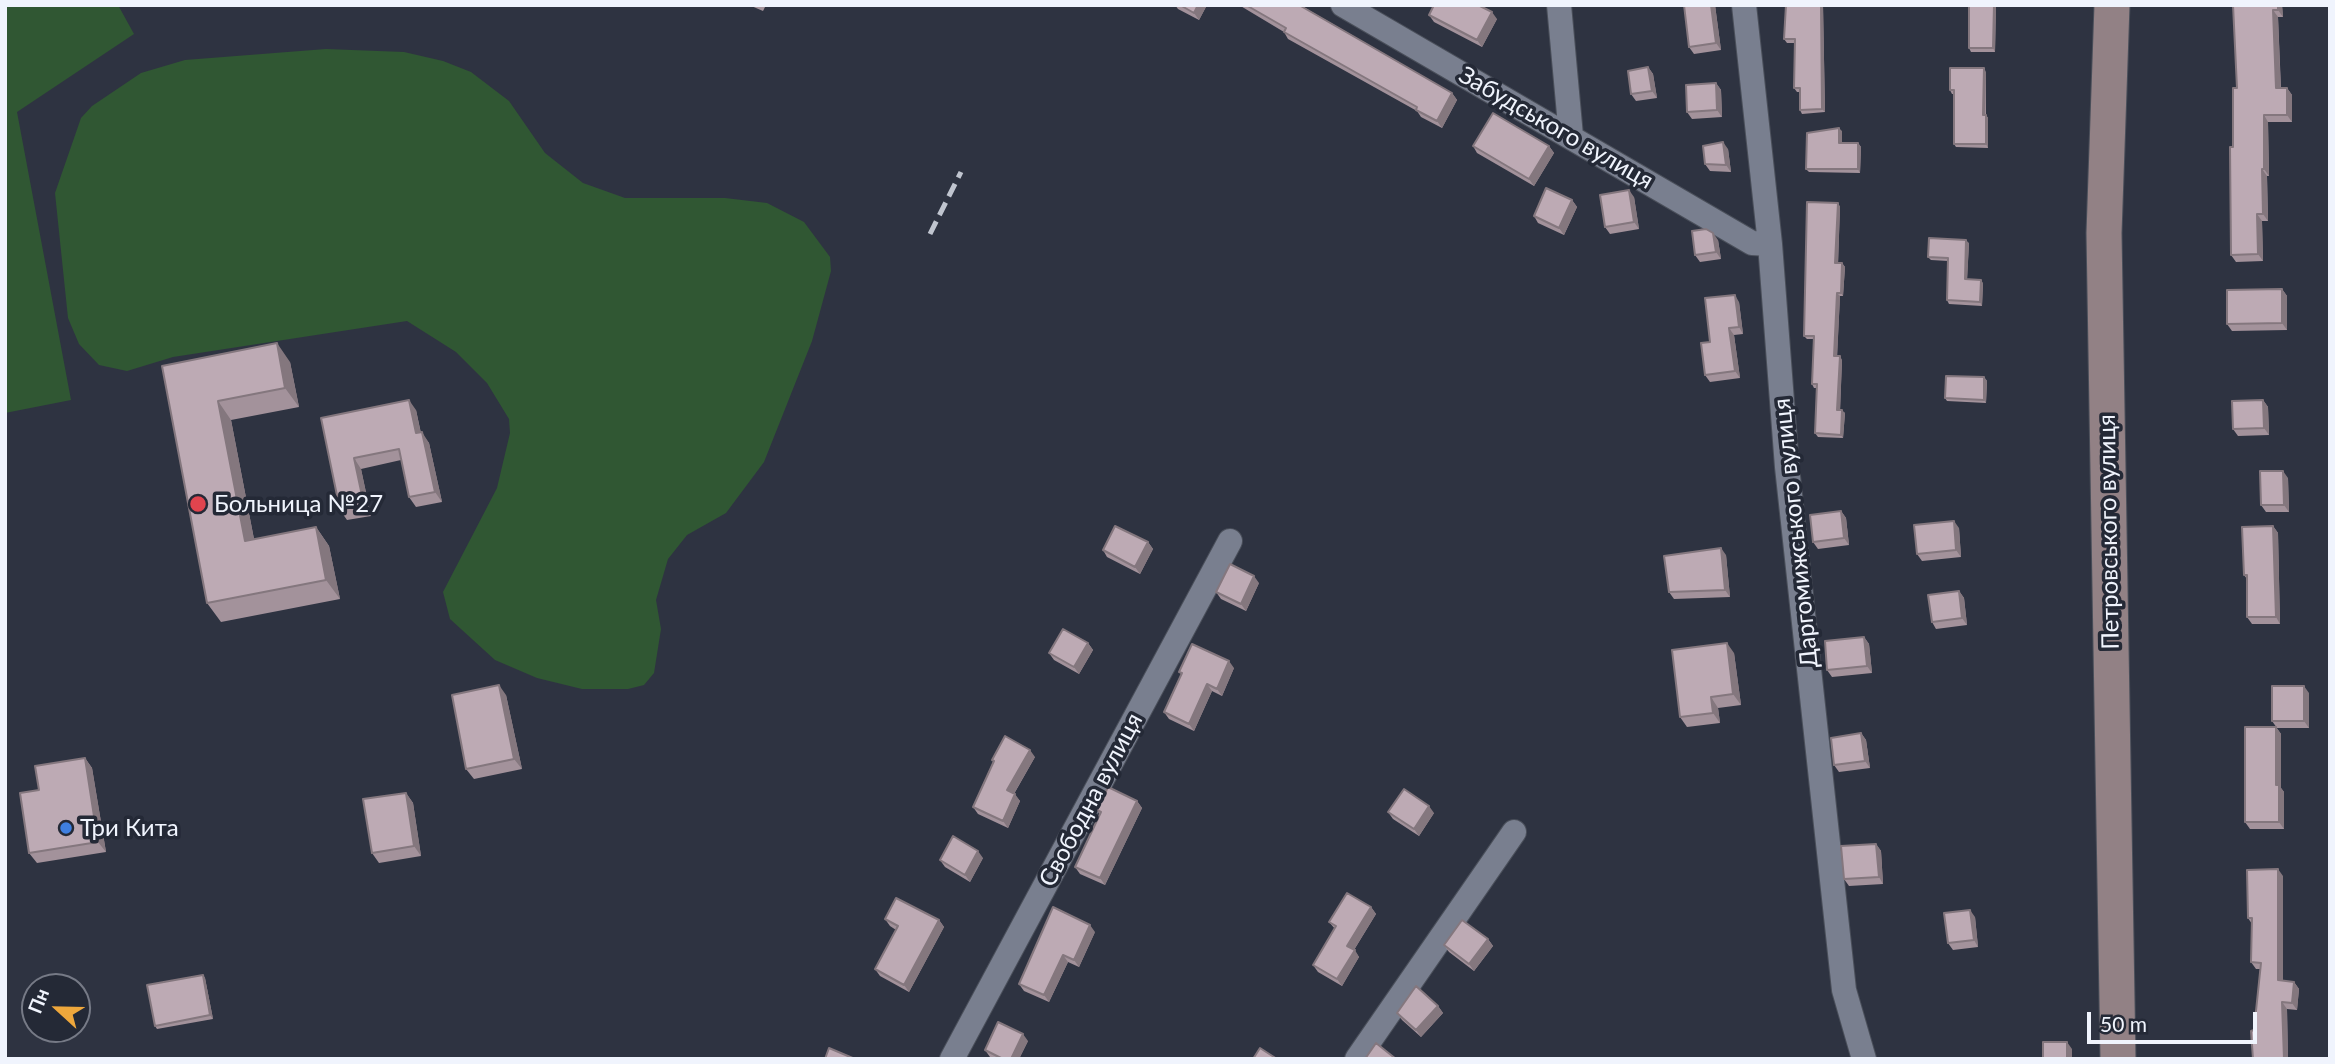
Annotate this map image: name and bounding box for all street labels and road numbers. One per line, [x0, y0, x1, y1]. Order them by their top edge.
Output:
street label: Забудського вулиця [1454, 61, 1658, 195]
street label: Даргомижського вулиця [1768, 397, 1824, 669]
street label: Петровського вулиця [2093, 414, 2125, 650]
street label: Свободна вулиця [1033, 708, 1149, 892]

